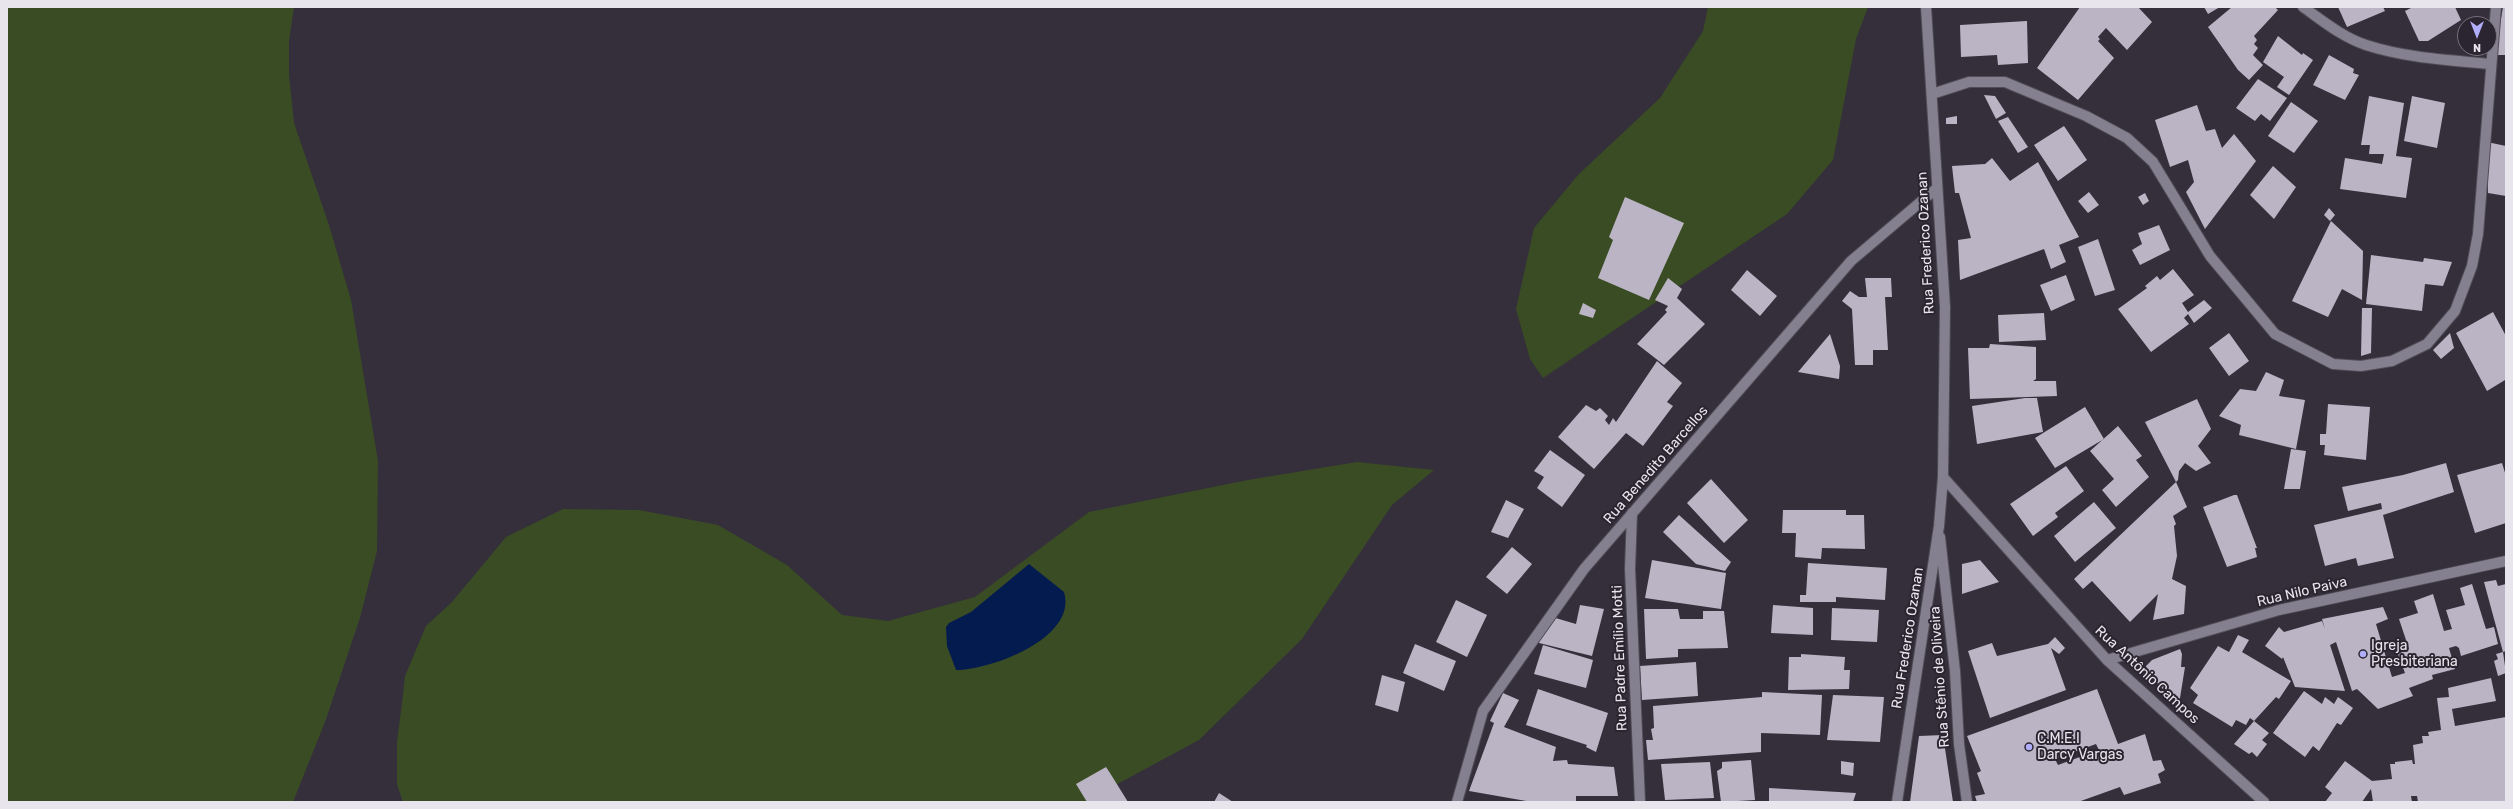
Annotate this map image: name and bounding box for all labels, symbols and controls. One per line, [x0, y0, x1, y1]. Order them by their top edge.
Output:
north arrow [2457, 16, 2497, 56]
text: N [2473, 41, 2481, 54]
street label: Rua Frederico Ozanan [1914, 171, 1938, 315]
street label: Rua Benedito Barcellos [1600, 403, 1712, 527]
street label: Rua Frederico Ozanan [1889, 566, 1927, 710]
street label: Rua Nilo Paiva [2255, 573, 2349, 611]
street label: Rua Padre Emílio Motti [1609, 585, 1631, 731]
street label: Rua Stênio de Oliveira [1927, 606, 1953, 748]
street label: Rua Antônio Campos [2091, 622, 2203, 728]
place label: Igreja Presbiteriana [2371, 638, 2458, 670]
marker: Igreja Presbiteriana [2358, 649, 2368, 659]
place label: C.M.E.I Darcy Vargas [2037, 731, 2123, 764]
marker: C.M.E.I Darcy Vargas [2024, 742, 2034, 752]

